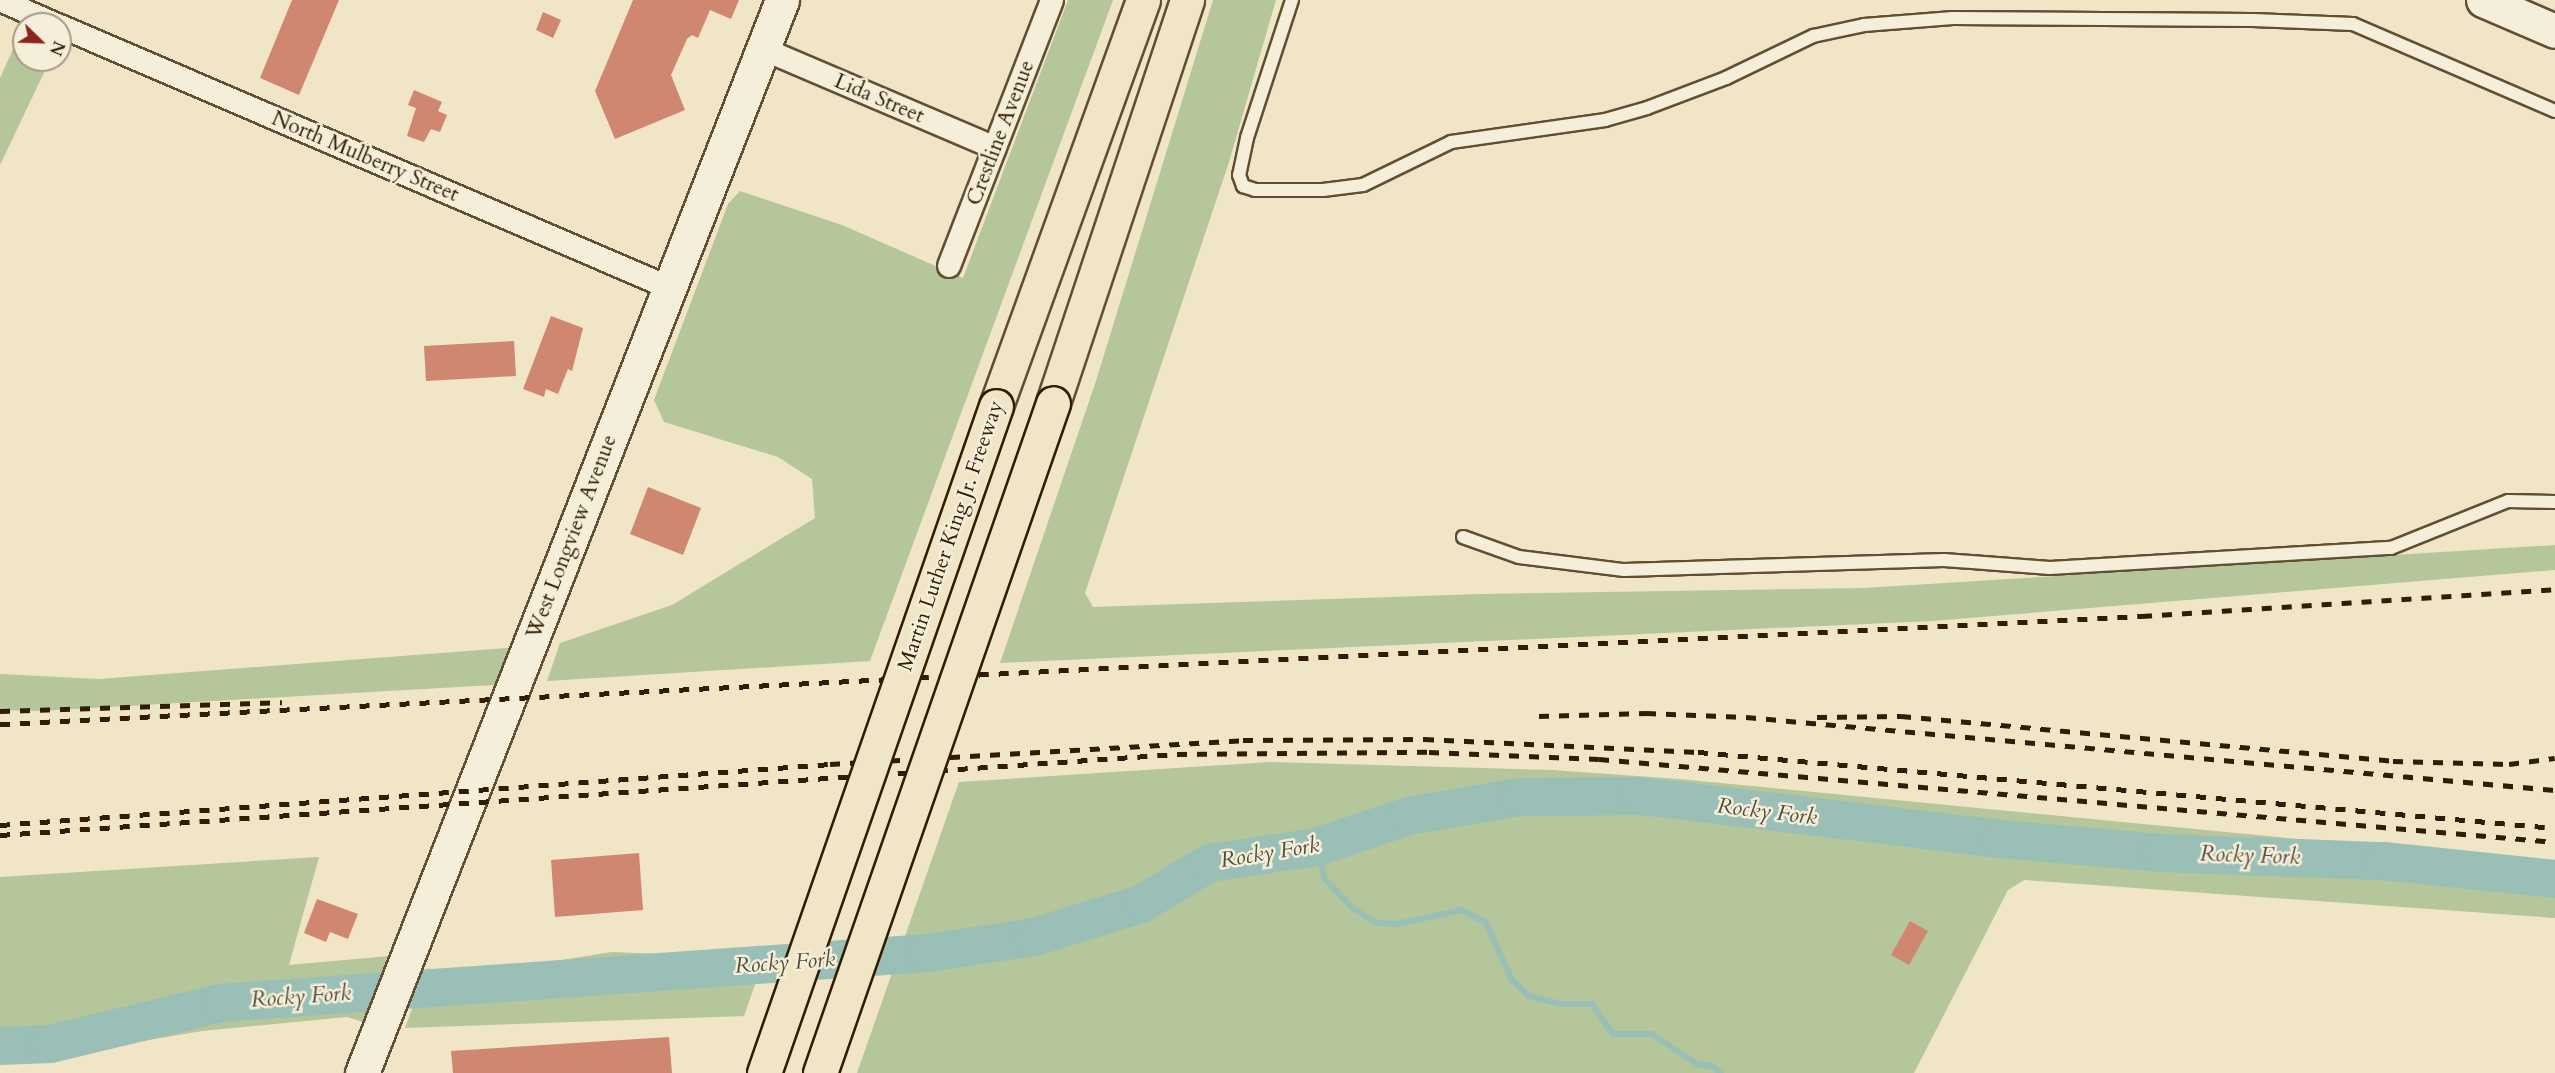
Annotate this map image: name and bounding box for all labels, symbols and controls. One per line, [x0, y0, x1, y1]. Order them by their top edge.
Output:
north arrow [12, 12, 72, 72]
text: N [44, 38, 70, 59]
street label: Crestline Avenue [962, 57, 1040, 209]
street label: Lida Street [830, 69, 928, 129]
street label: North Mulberry Street [268, 106, 462, 208]
street label: Martin Luther King Jr. Freeway [893, 398, 1009, 674]
street label: West Longview Avenue [521, 431, 623, 643]
water label: Rocky Fork [1716, 793, 1818, 831]
water label: Rocky Fork [1218, 832, 1322, 874]
water label: Rocky Fork [2199, 841, 2301, 871]
water label: Rocky Fork [734, 946, 836, 980]
water label: Rocky Fork [250, 980, 352, 1014]

